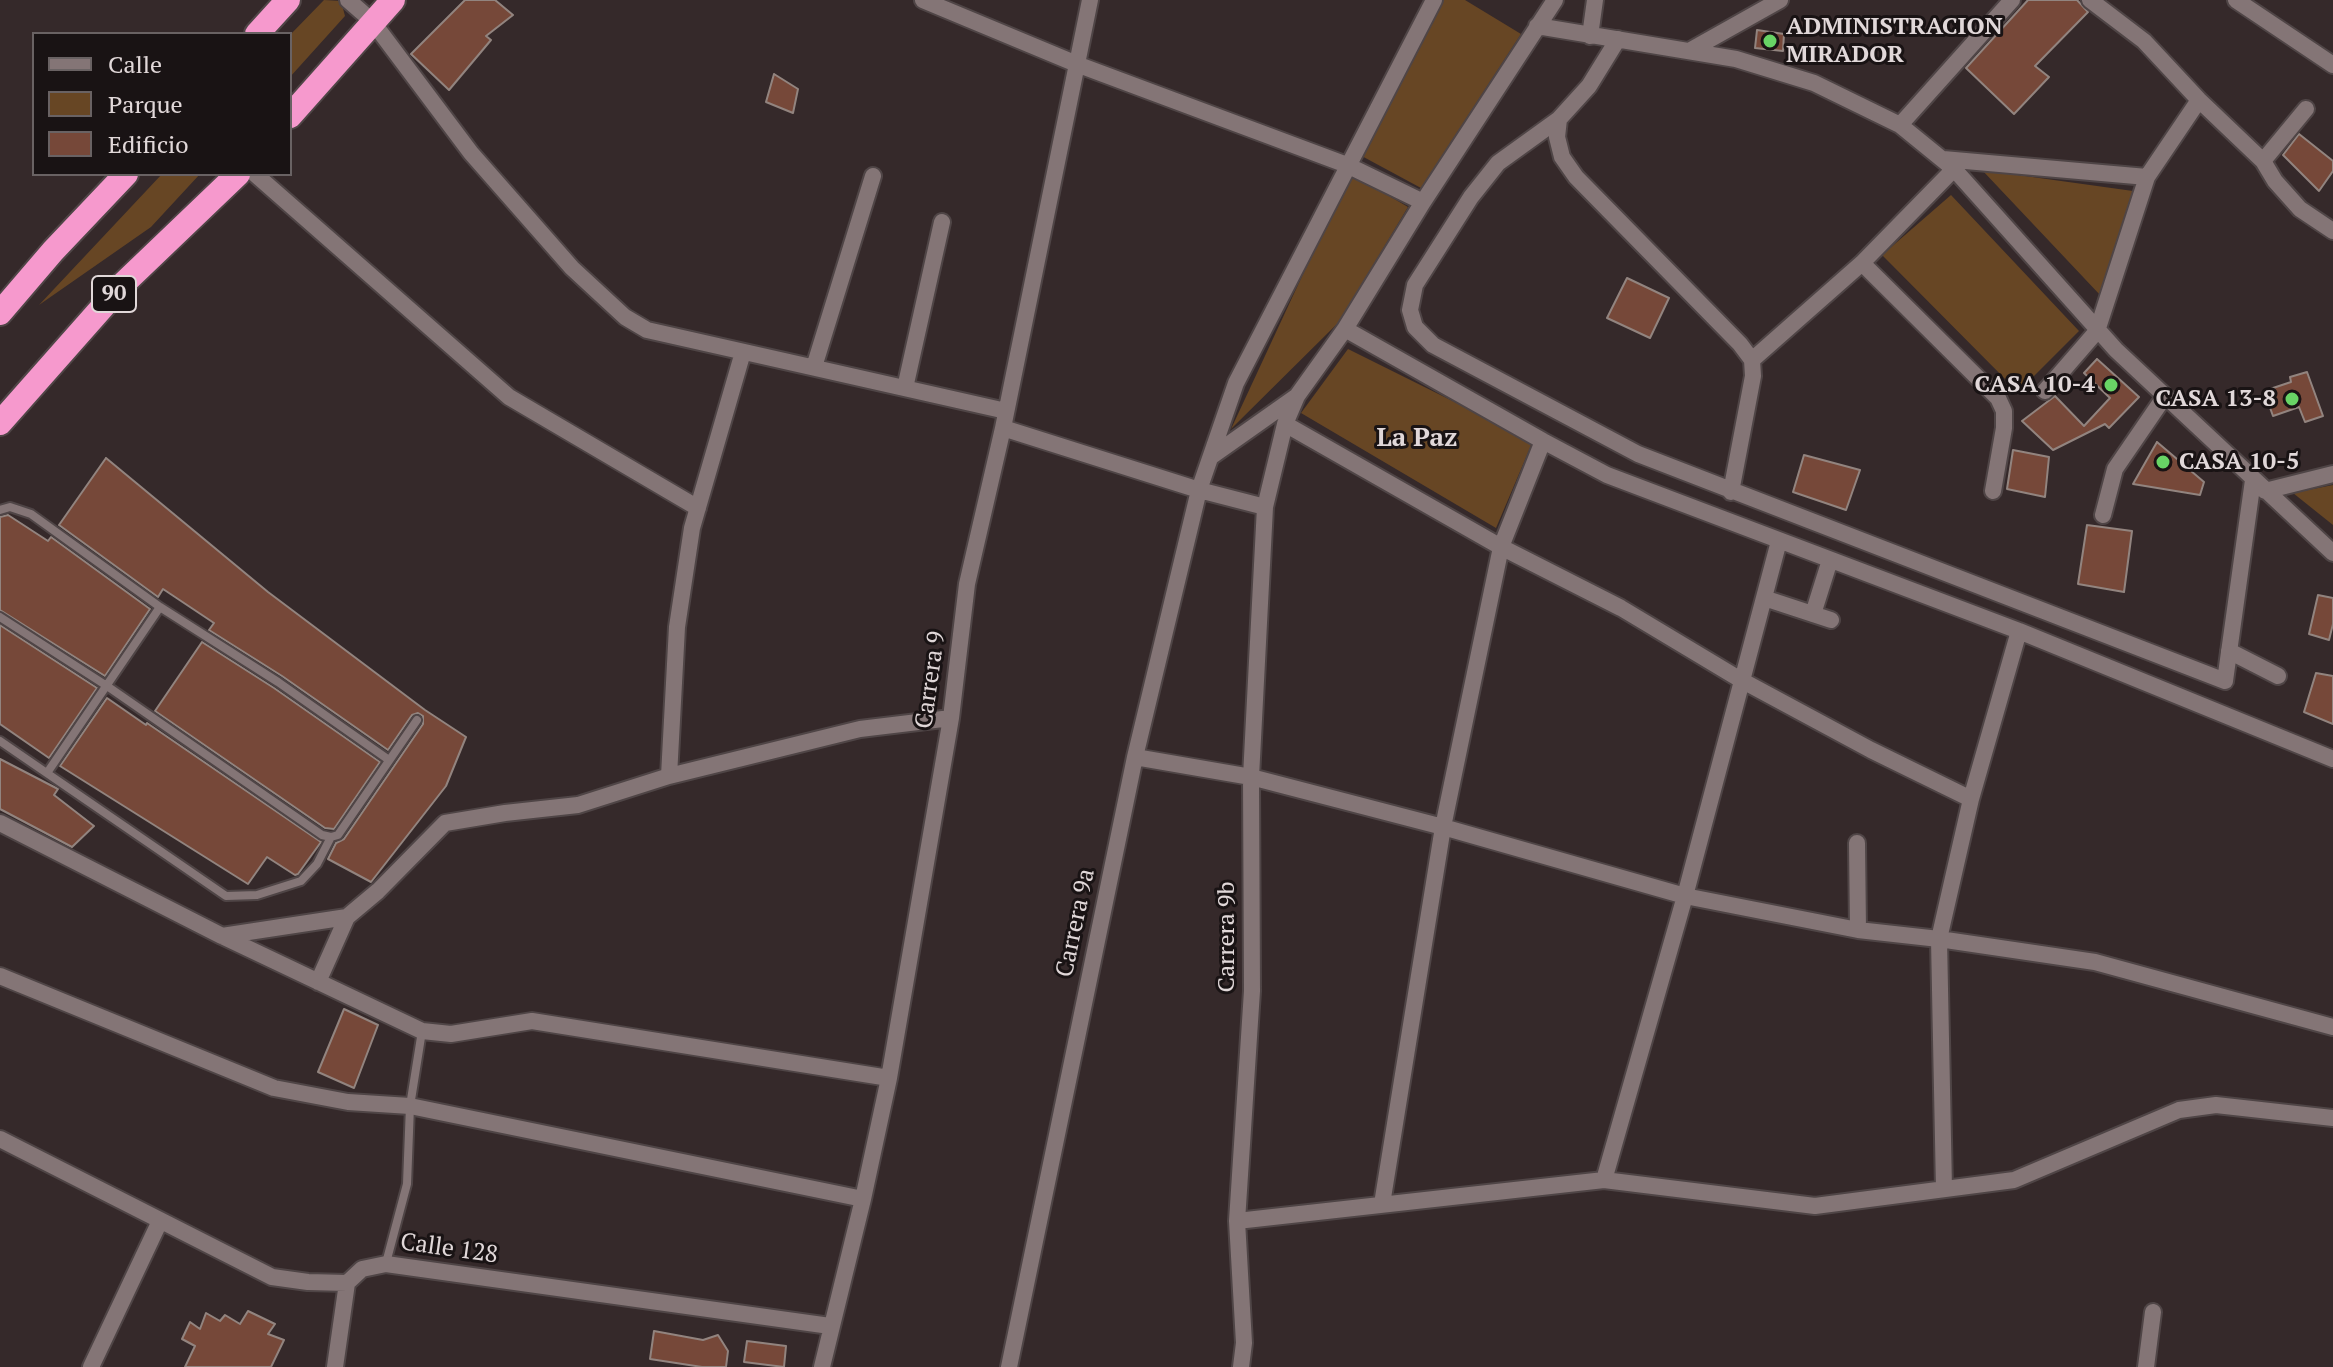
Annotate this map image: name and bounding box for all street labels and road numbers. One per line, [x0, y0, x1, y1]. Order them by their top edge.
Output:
road number: 90 [92, 276, 136, 312]
street label: Carrera 9 [910, 629, 952, 731]
street label: Carrera 9a [1050, 866, 1102, 980]
street label: Carrera 9b [1213, 881, 1241, 993]
street label: Calle 128 [398, 1228, 500, 1270]

